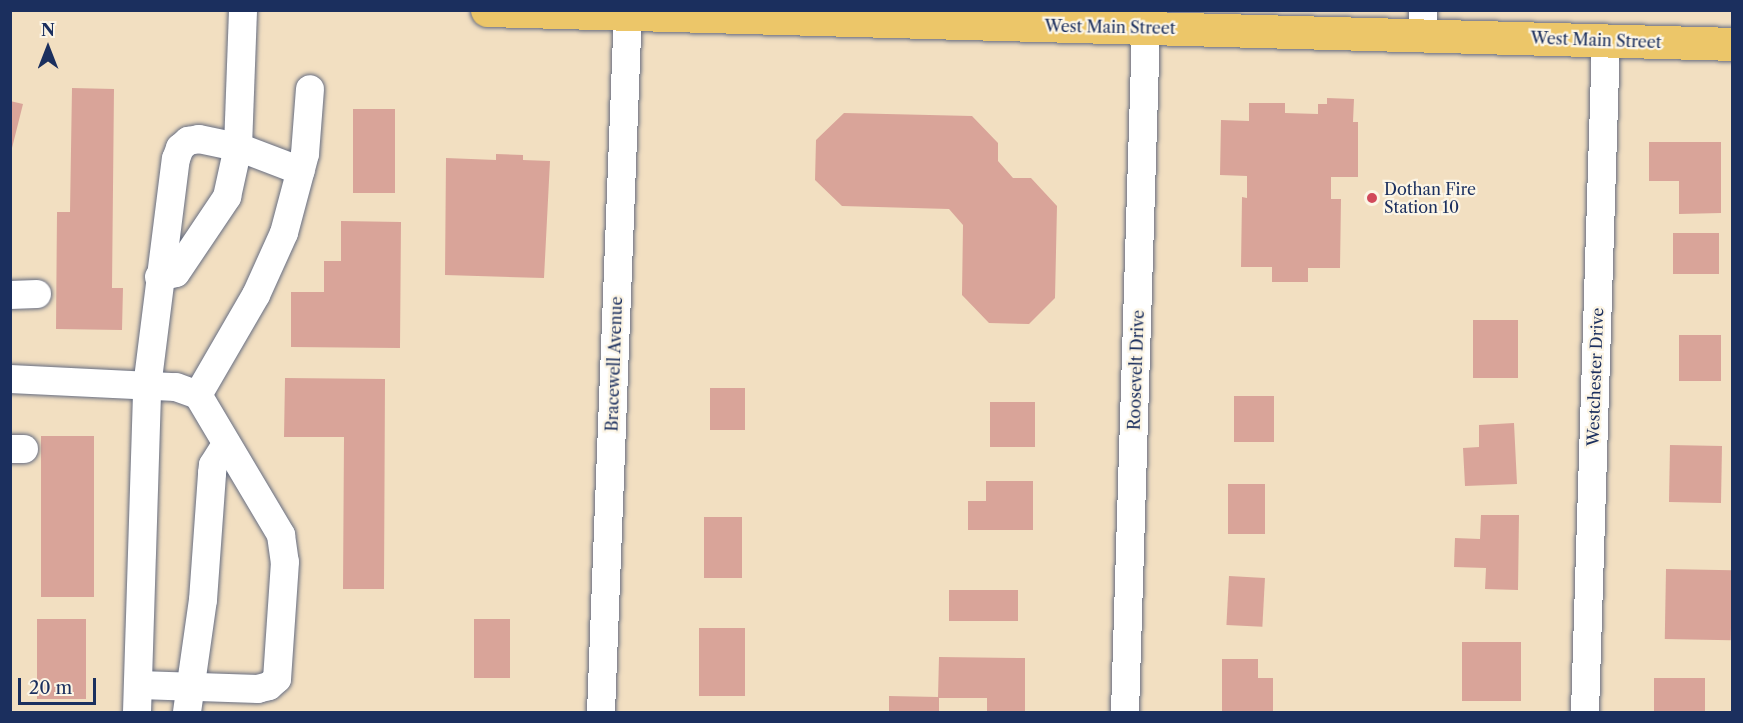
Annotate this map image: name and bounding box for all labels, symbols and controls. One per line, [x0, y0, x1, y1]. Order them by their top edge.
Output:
street label: West Main Street [1044, 16, 1176, 38]
north arrow [18, 18, 78, 78]
text: N [41, 20, 55, 40]
street label: West Main Street [1530, 28, 1662, 52]
place label: Dothan Fire Station 10 [1384, 179, 1476, 217]
marker: Dothan Fire Station 10 [1365, 191, 1379, 205]
street label: Bracewell Avenue [602, 296, 626, 432]
street label: Westchester Drive [1583, 307, 1607, 447]
street label: Roosevelt Drive [1124, 310, 1148, 430]
scale bar [21, 666, 99, 704]
text: 20 m [29, 677, 72, 699]

